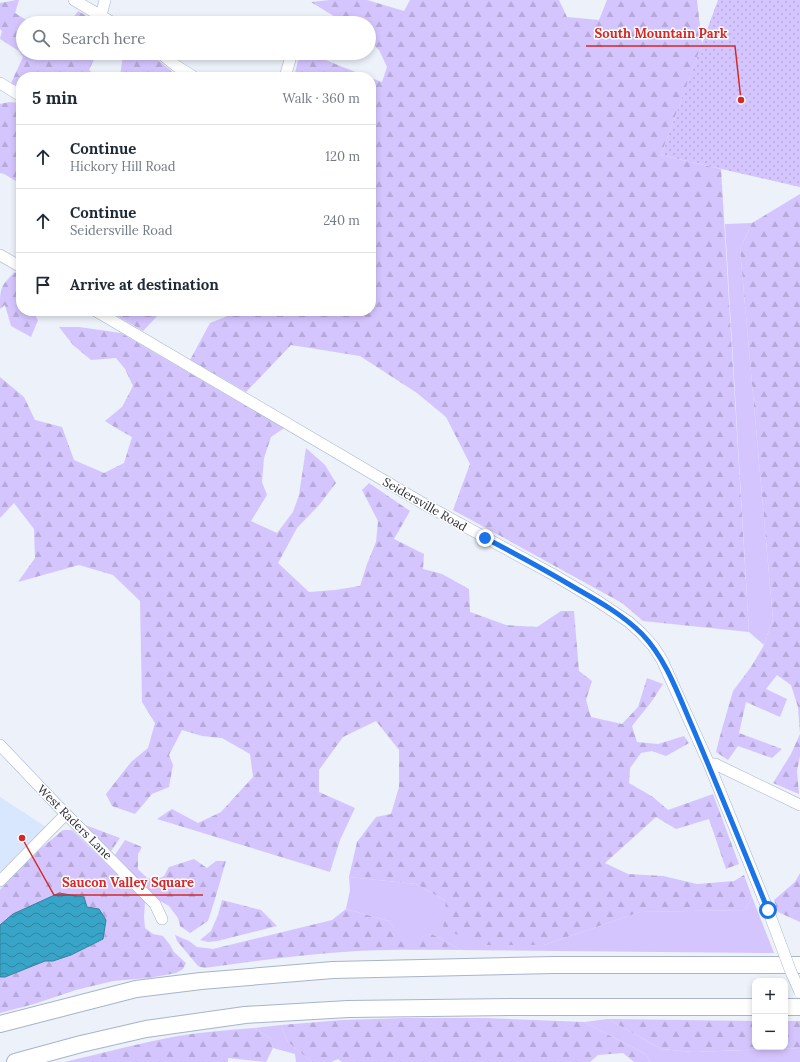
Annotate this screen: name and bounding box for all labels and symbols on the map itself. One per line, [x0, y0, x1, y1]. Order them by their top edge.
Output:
callout: South Mountain Park [586, 21, 735, 46]
text: South Mountain Park [595, 25, 728, 42]
street label: Seidersville Road [380, 474, 470, 534]
route end [476, 529, 494, 547]
street label: West Raders Lane [34, 781, 116, 863]
callout: Saucon Valley Square [54, 870, 203, 895]
text: Saucon Valley Square [62, 874, 194, 891]
route start [759, 901, 777, 919]

